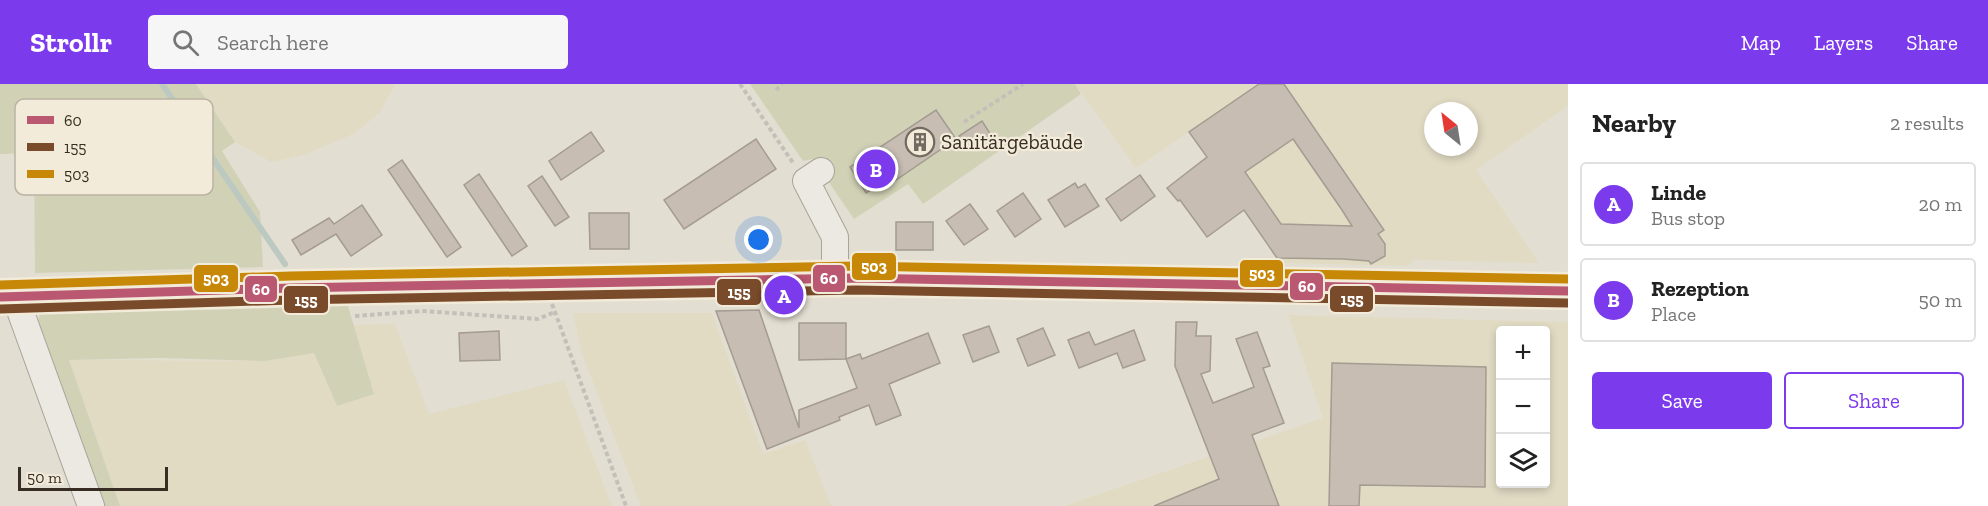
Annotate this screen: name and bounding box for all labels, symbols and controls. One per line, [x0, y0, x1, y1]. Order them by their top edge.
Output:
search box [148, 15, 568, 69]
text: Strollr [30, 26, 112, 59]
icon: search [169, 26, 202, 59]
text: Search here [217, 29, 328, 56]
text: Map [1741, 30, 1781, 55]
text: Layers [1814, 30, 1873, 55]
text: Share [1906, 30, 1958, 55]
legend [15, 99, 213, 195]
north arrow [1424, 102, 1478, 156]
text: Nearby [1592, 107, 1676, 139]
text: 60 [64, 111, 82, 130]
text: 2 results [1890, 111, 1964, 135]
building icon: Sanitärgebäude [904, 126, 936, 158]
place label: Sanitärgebäude [941, 129, 1083, 154]
text: 155 [64, 138, 87, 157]
pin: B [856, 146, 896, 191]
text: 503 [64, 165, 89, 184]
text: Linde [1651, 179, 1706, 206]
text: A [1607, 192, 1620, 216]
text: 20 m [1918, 192, 1962, 216]
text: Bus stop [1651, 206, 1725, 230]
your location [744, 225, 773, 254]
line badge: 503 [851, 252, 897, 281]
text: 503 [861, 257, 888, 276]
line badge: 503 [1239, 259, 1284, 288]
line badge: 503 [193, 264, 239, 293]
line badge: 60 [812, 264, 846, 293]
text: 503 [1249, 264, 1276, 283]
text: 503 [203, 269, 230, 288]
text: 60 [820, 269, 838, 288]
pin: A [764, 272, 804, 318]
line badge: 60 [1289, 272, 1324, 301]
line badge: 60 [244, 275, 278, 303]
text: Rezeption [1651, 275, 1749, 302]
text: 60 [1298, 277, 1316, 296]
line badge: 155 [716, 278, 762, 306]
text: 60 [252, 280, 270, 299]
text: 155 [727, 283, 751, 302]
line badge: 155 [283, 285, 329, 314]
line badge: 155 [1329, 285, 1374, 313]
text: B [1607, 288, 1620, 312]
text: 50 m [1918, 288, 1962, 312]
text: 155 [1340, 290, 1364, 309]
text: 155 [294, 291, 318, 310]
text: Place [1651, 302, 1696, 326]
map controls [1496, 326, 1550, 488]
button: + [1496, 326, 1550, 380]
button: Save [1592, 372, 1772, 429]
button: Share [1784, 372, 1964, 429]
button: − [1496, 380, 1550, 434]
button: layers [1496, 434, 1550, 488]
scale bar [18, 464, 168, 492]
text: 50 m [27, 468, 62, 487]

